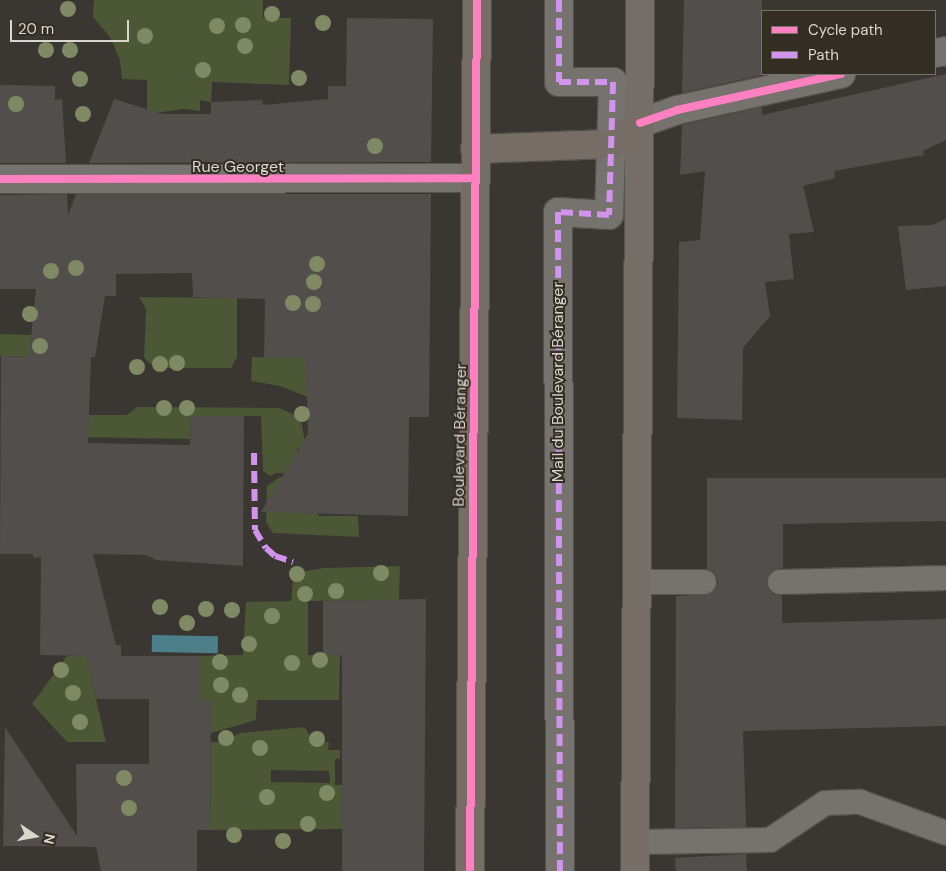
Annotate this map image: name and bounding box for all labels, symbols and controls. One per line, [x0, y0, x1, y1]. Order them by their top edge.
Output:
scale bar [12, 10, 131, 42]
legend [761, 10, 936, 75]
text: 20 m [18, 19, 54, 39]
text: Cycle path [808, 20, 883, 40]
text: Path [808, 45, 839, 65]
street label: Rue Georget [192, 157, 284, 177]
street label: Mail du Boulevard Béranger [548, 282, 568, 482]
street label: Boulevard Béranger [449, 363, 471, 507]
north arrow [10, 811, 60, 861]
text: N [40, 832, 60, 846]

